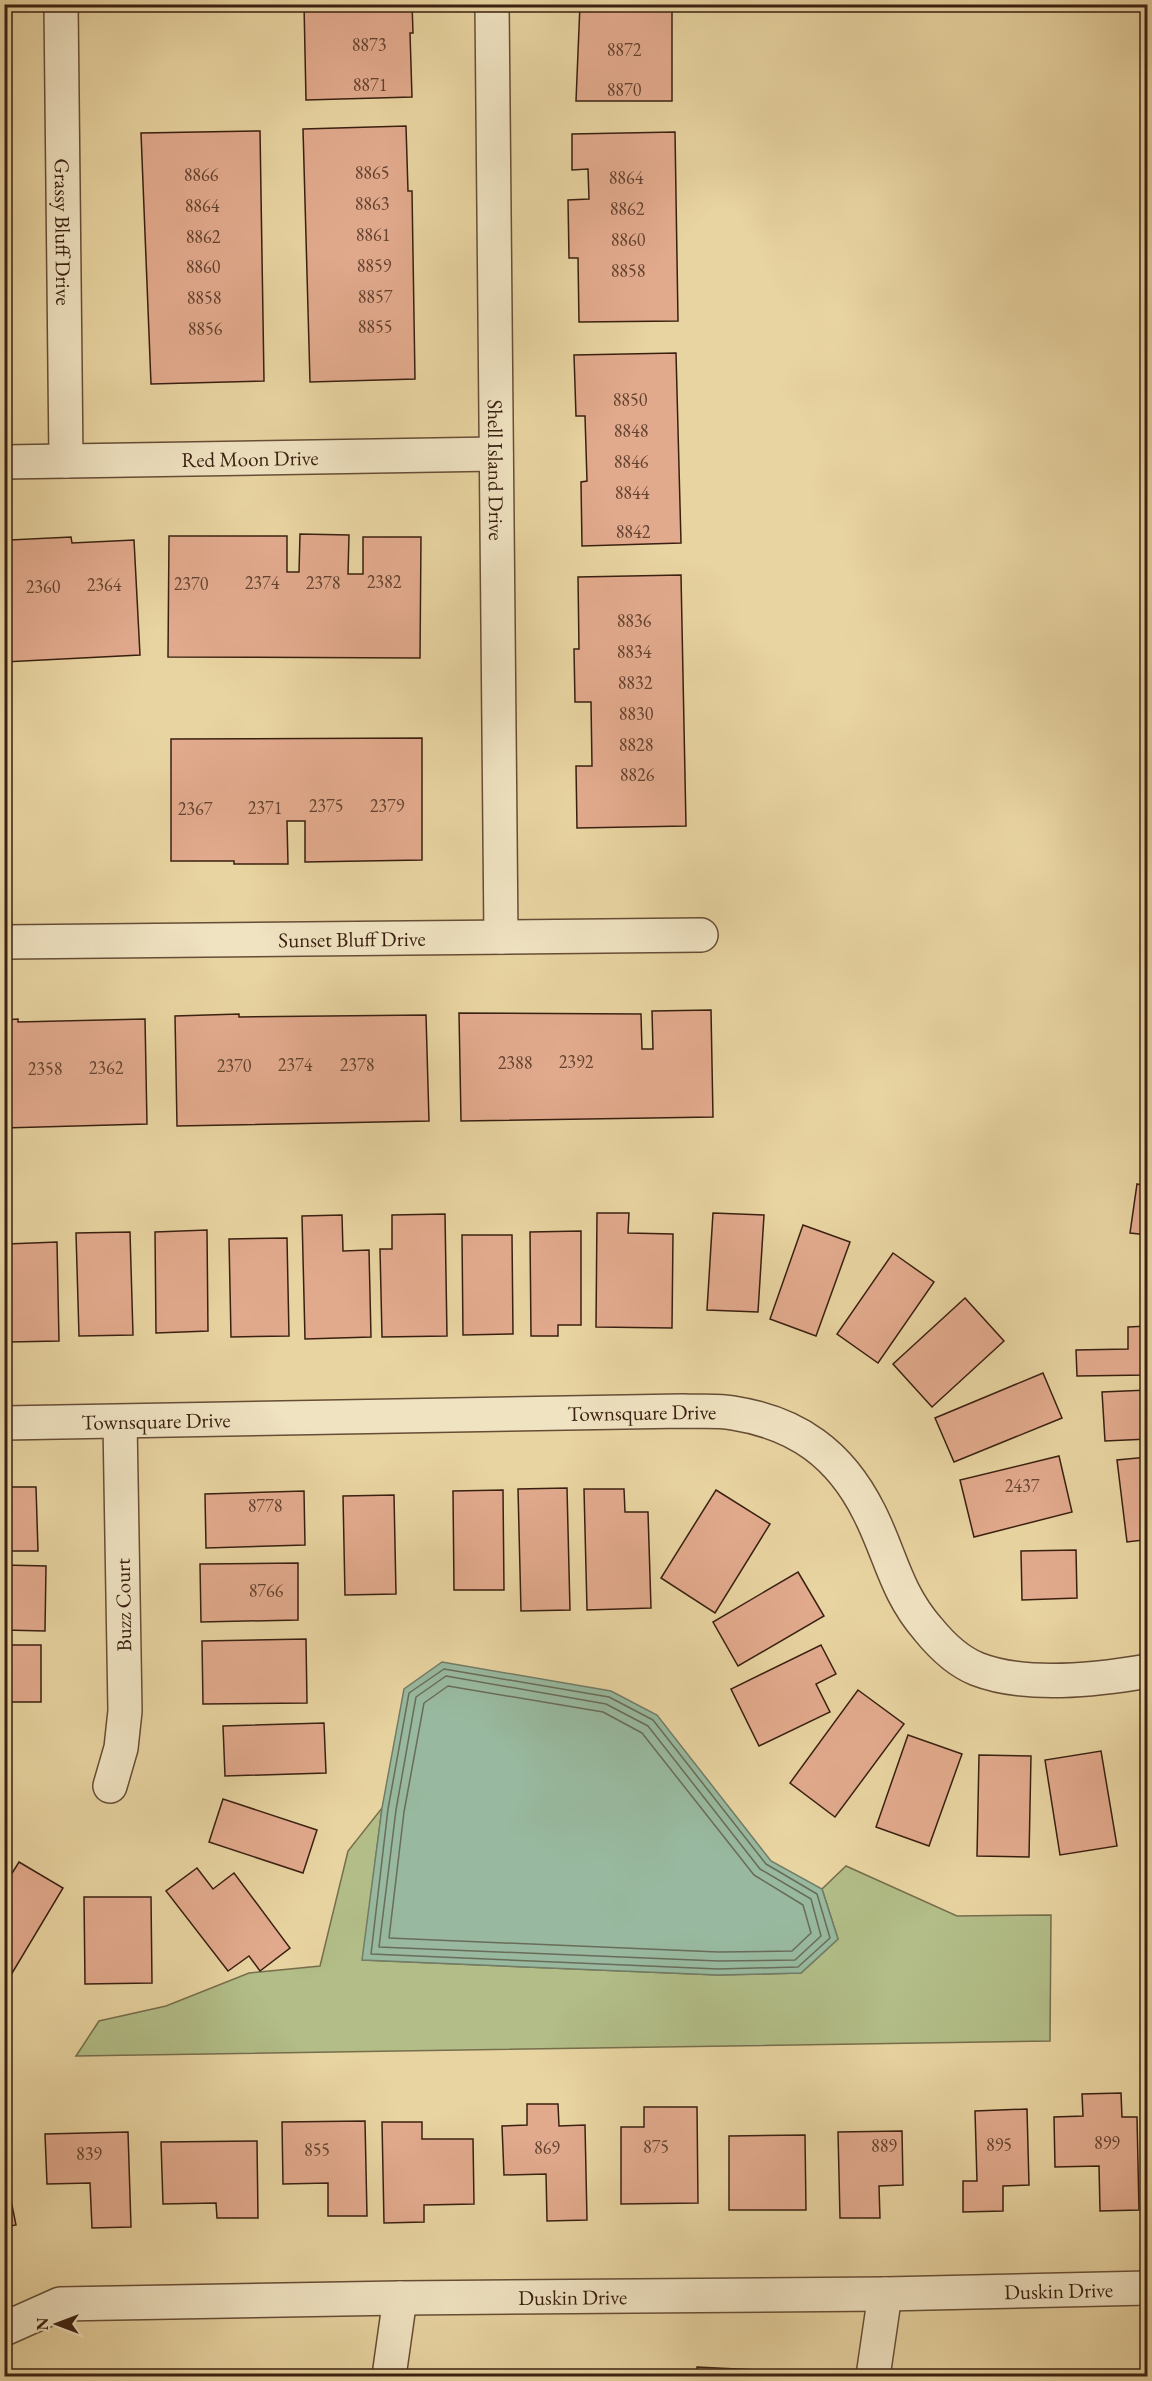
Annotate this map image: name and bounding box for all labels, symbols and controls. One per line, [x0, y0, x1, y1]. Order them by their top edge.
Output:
house number: 8873 [352, 33, 386, 56]
house number: 8872 [607, 38, 642, 61]
house number: 8871 [353, 73, 387, 96]
house number: 8870 [607, 78, 642, 101]
street label: Grassy Bluff Drive [49, 158, 78, 306]
house number: 8865 [355, 161, 389, 184]
house number: 8866 [184, 163, 219, 186]
house number: 8864 [609, 166, 644, 189]
house number: 8863 [355, 192, 389, 215]
house number: 8864 [185, 194, 220, 217]
house number: 8862 [610, 197, 645, 220]
house number: 8861 [356, 223, 390, 246]
house number: 8862 [186, 225, 221, 248]
house number: 8860 [611, 228, 646, 251]
house number: 8859 [357, 254, 392, 277]
house number: 8860 [186, 255, 221, 278]
house number: 8858 [611, 259, 645, 282]
house number: 8857 [358, 285, 393, 308]
house number: 8858 [187, 286, 221, 309]
house number: 8855 [358, 315, 392, 338]
house number: 8856 [188, 317, 223, 340]
house number: 8850 [613, 388, 648, 411]
street label: Shell Island Drive [482, 399, 511, 541]
house number: 8848 [614, 419, 648, 442]
street label: Red Moon Drive [181, 443, 319, 473]
house number: 8846 [614, 450, 649, 473]
house number: 8844 [615, 481, 650, 504]
house number: 8842 [616, 520, 651, 543]
house number: 2382 [367, 570, 402, 593]
house number: 2374 [245, 571, 280, 594]
house number: 2378 [306, 571, 340, 594]
house number: 2370 [174, 572, 209, 595]
house number: 2364 [87, 573, 122, 596]
house number: 2360 [26, 575, 61, 598]
house number: 8836 [617, 609, 652, 632]
house number: 8834 [617, 640, 652, 663]
house number: 8832 [618, 671, 653, 694]
house number: 8830 [619, 702, 654, 725]
house number: 8828 [619, 733, 653, 756]
house number: 8826 [620, 763, 655, 786]
house number: 2375 [309, 794, 343, 817]
house number: 2379 [370, 794, 405, 817]
house number: 2371 [248, 796, 282, 819]
house number: 2367 [178, 797, 213, 820]
street label: Sunset Bluff Drive [278, 924, 426, 953]
house number: 2392 [559, 1050, 594, 1073]
house number: 2388 [498, 1051, 532, 1074]
house number: 2374 [278, 1053, 313, 1076]
house number: 2378 [340, 1053, 374, 1076]
house number: 2370 [217, 1054, 252, 1077]
house number: 2362 [89, 1056, 124, 1079]
house number: 2358 [28, 1057, 62, 1080]
street label: Townsquare Drive [567, 1397, 717, 1427]
street label: Townsquare Drive [81, 1405, 231, 1435]
house number: 2437 [1005, 1474, 1040, 1497]
house number: 8778 [248, 1494, 282, 1517]
street label: Buzz Court [109, 1558, 137, 1652]
house number: 8766 [249, 1579, 284, 1602]
house number: 899 [1094, 2131, 1120, 2154]
house number: 895 [986, 2133, 1012, 2156]
house number: 889 [871, 2134, 897, 2157]
house number: 875 [643, 2135, 669, 2158]
house number: 869 [534, 2136, 560, 2159]
house number: 855 [304, 2138, 330, 2161]
house number: 839 [76, 2142, 102, 2165]
street label: Duskin Drive [1004, 2275, 1113, 2305]
street label: Duskin Drive [518, 2283, 627, 2311]
north arrow [27, 2294, 87, 2354]
text: N [32, 2317, 53, 2330]

